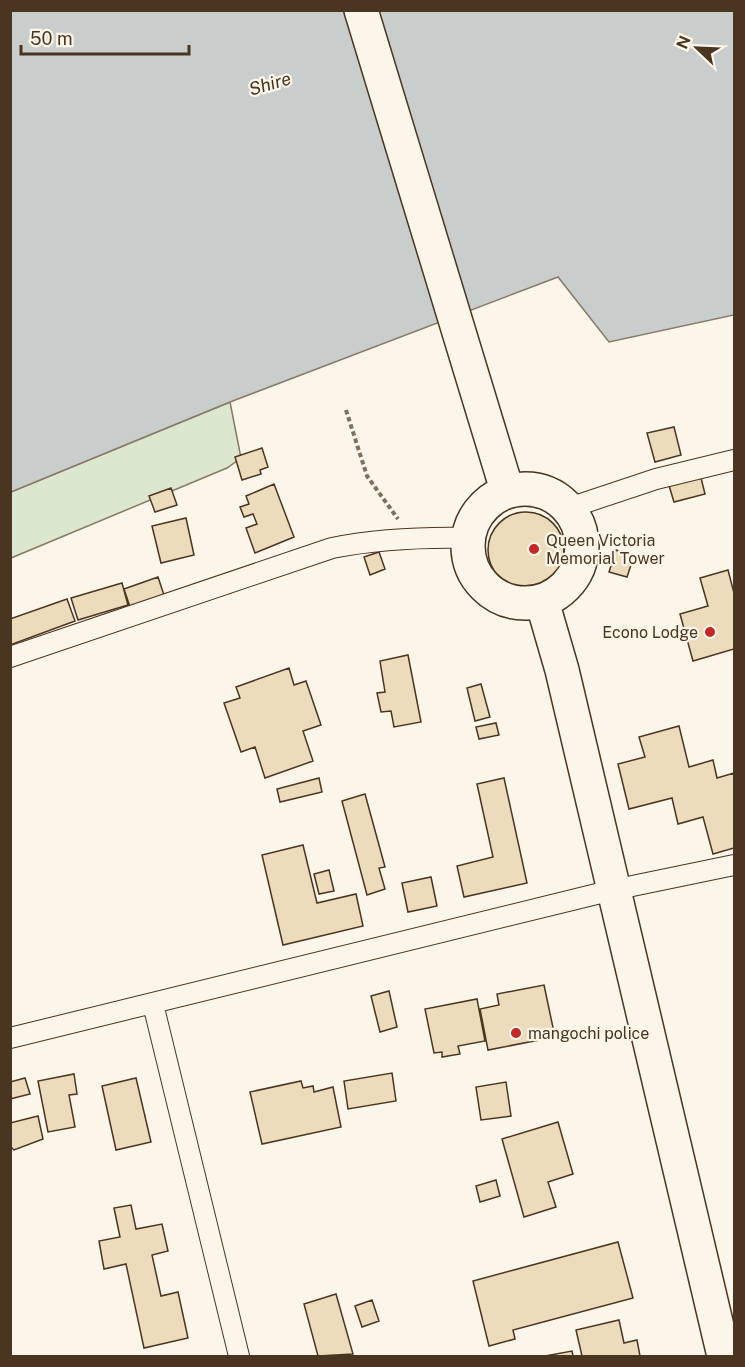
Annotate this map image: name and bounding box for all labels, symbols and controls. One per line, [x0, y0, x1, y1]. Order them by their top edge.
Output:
scale bar [21, 18, 189, 56]
north arrow [667, 18, 727, 78]
text: 50 m [30, 28, 73, 49]
text: N [672, 33, 695, 52]
water label: Shire [246, 67, 294, 100]
place label: Queen Victoria Memorial Tower [546, 531, 665, 568]
marker: Queen Victoria Memorial Tower [527, 542, 541, 556]
place label: Econo Lodge [602, 623, 698, 642]
marker: Econo Lodge [703, 625, 717, 639]
place label: mangochi police [528, 1024, 649, 1043]
marker: mangochi police [509, 1026, 523, 1040]

